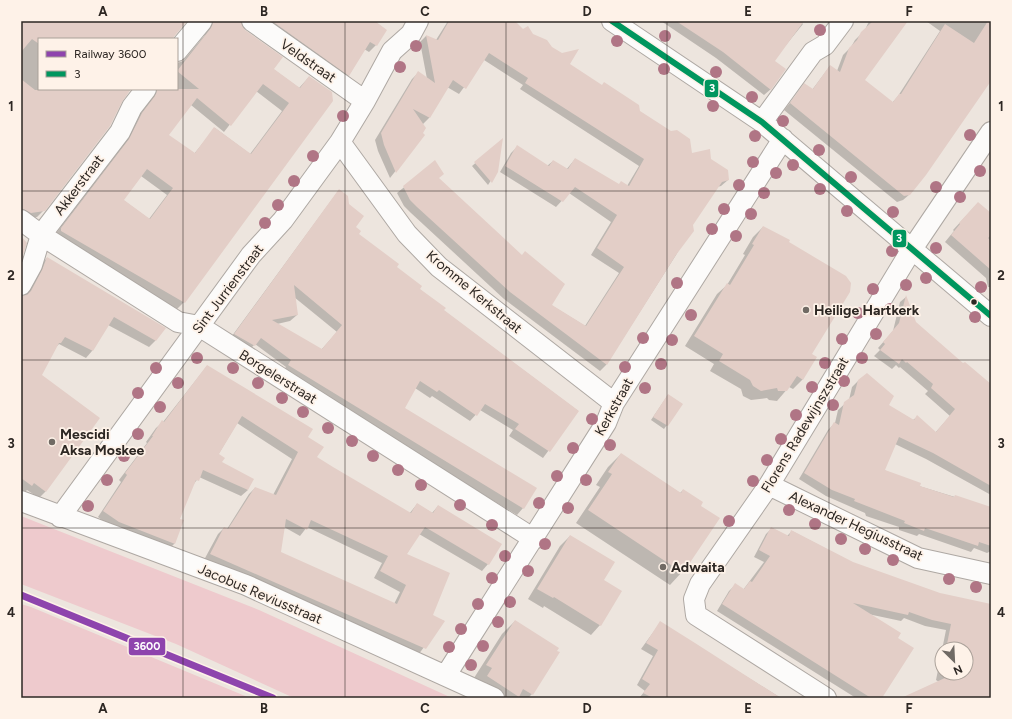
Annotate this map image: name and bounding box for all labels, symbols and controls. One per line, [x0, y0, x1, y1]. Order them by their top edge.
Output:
text: A [98, 4, 108, 19]
text: B [260, 4, 268, 19]
text: C [420, 4, 430, 19]
text: D [582, 4, 592, 19]
text: E [744, 4, 752, 19]
text: F [905, 4, 913, 19]
street label: Veldstraat [277, 36, 339, 86]
legend [38, 38, 178, 90]
text: Railway 3600 [74, 47, 147, 61]
text: 3 [74, 67, 81, 81]
line badge: 3 [704, 79, 719, 98]
text: 3 [709, 82, 715, 95]
text: 1 [8, 99, 14, 114]
text: 1 [998, 99, 1004, 114]
street label: Akkerstraat [51, 151, 107, 219]
line badge: 3 [892, 229, 907, 248]
text: 3 [896, 232, 902, 245]
street label: Sint Jurrienstraat [189, 241, 267, 337]
street label: Kromme Kerkstraat [423, 247, 525, 337]
text: 2 [7, 268, 15, 283]
text: 2 [997, 268, 1005, 283]
unlabelled marker [969, 297, 979, 307]
place label: Heilige Hartkerk [814, 302, 920, 319]
marker: Heilige Hartkerk [801, 305, 811, 315]
street label: Borgelerstraat [236, 346, 320, 408]
street label: Florens Radewijnszstraat [758, 354, 852, 496]
street label: Kerkstraat [591, 375, 637, 439]
place label: Mescidi Aksa Moskee [60, 426, 144, 459]
text: 3 [7, 436, 15, 451]
text: 3 [997, 436, 1005, 451]
marker: Mescidi Aksa Moskee [47, 437, 57, 447]
street label: Alexander Hegiusstraat [786, 487, 926, 565]
place label: Adwaita [671, 559, 725, 576]
street label: Jacobus Reviusstraat [195, 560, 325, 628]
marker: Adwaita [658, 562, 668, 572]
text: 4 [7, 605, 15, 620]
text: 4 [997, 605, 1005, 620]
line badge: 3600 [128, 637, 166, 656]
text: 3600 [134, 640, 160, 653]
north arrow [934, 641, 974, 681]
text: N [951, 662, 964, 677]
text: A [98, 701, 108, 716]
text: B [260, 701, 268, 716]
text: C [420, 701, 430, 716]
text: D [582, 701, 592, 716]
text: E [744, 701, 752, 716]
text: F [905, 701, 913, 716]

